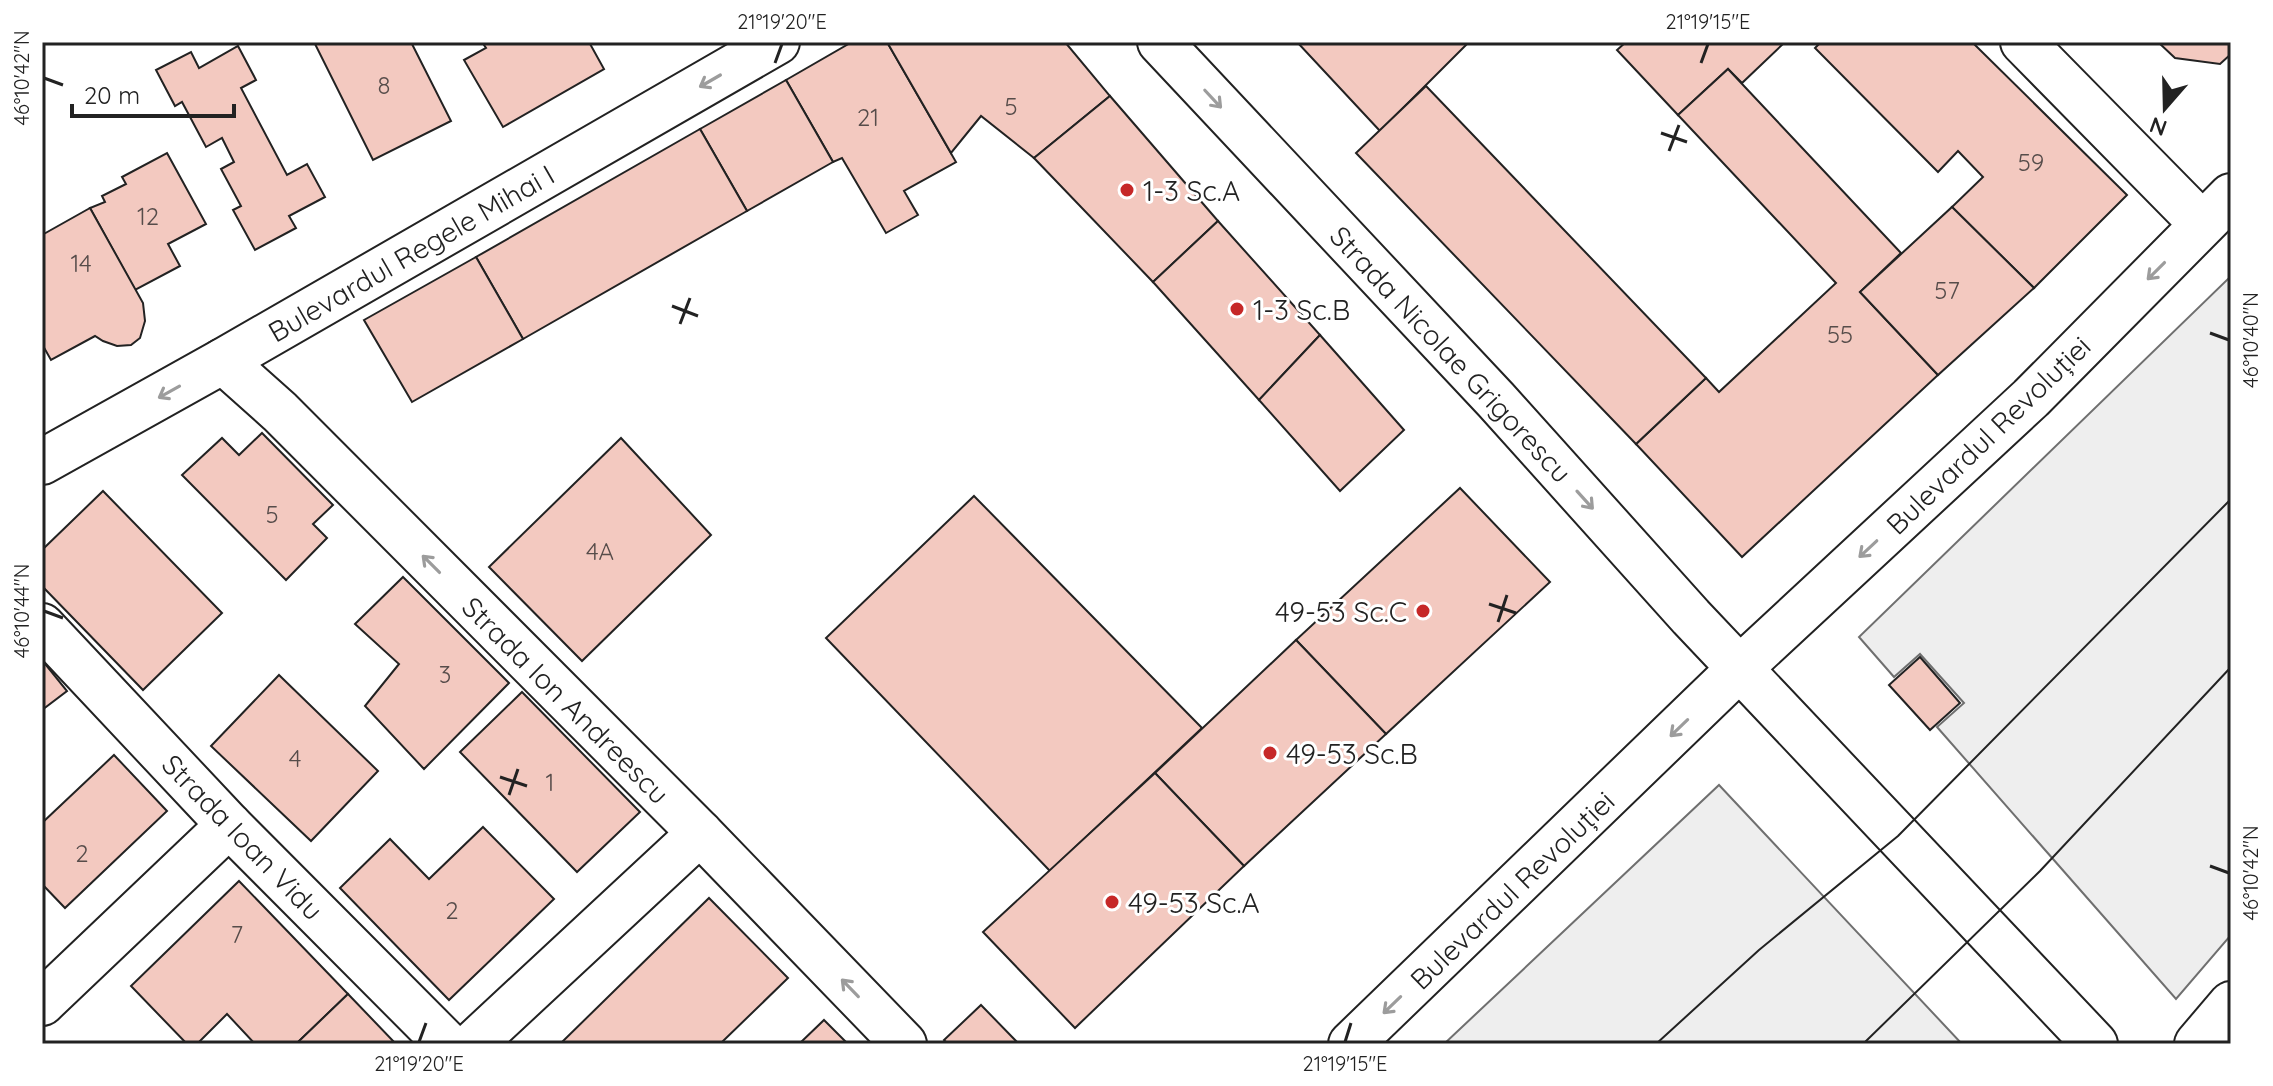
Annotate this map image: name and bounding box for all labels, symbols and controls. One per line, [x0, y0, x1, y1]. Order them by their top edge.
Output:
text: 21°19'20"E [737, 9, 827, 34]
text: 21°19'15"E [1666, 9, 1750, 34]
text: 46°10'42"N [9, 31, 34, 125]
scale bar [72, 68, 234, 118]
north arrow [2125, 68, 2205, 148]
house number: 8 [378, 70, 390, 100]
one-way arrow [699, 73, 722, 89]
text: 20 m [84, 80, 140, 110]
one-way arrow [1203, 89, 1222, 108]
house number: 5 [1004, 91, 1018, 121]
house number: 21 [857, 102, 879, 132]
text: N [2146, 111, 2171, 143]
house number: 59 [2018, 147, 2044, 177]
street label: Bulevardul Regele Mihai I [262, 157, 560, 349]
place label: 1-3 Sc.A [1143, 173, 1240, 208]
marker: 1-3 Sc.A [1118, 181, 1136, 199]
house number: 12 [137, 201, 159, 231]
street label: Strada Nicolae Grigorescu [1323, 218, 1579, 490]
house number: 14 [70, 248, 92, 278]
one-way arrow [2147, 261, 2166, 280]
house number: 57 [1934, 275, 1960, 305]
place label: 1-3 Sc.B [1253, 292, 1350, 327]
text: 46°10'40"N [2238, 292, 2263, 388]
marker: 1-3 Sc.B [1228, 300, 1246, 318]
house number: 55 [1827, 319, 1853, 349]
street label: Bulevardul Revoluției [1878, 328, 2098, 542]
one-way arrow [158, 384, 181, 400]
one-way arrow [1576, 489, 1594, 509]
house number: 5 [265, 499, 279, 529]
house number: 4A [586, 536, 614, 566]
one-way arrow [1859, 539, 1879, 557]
one-way arrow [422, 555, 441, 574]
text: 46°10'44"N [9, 564, 34, 658]
street label: Strada Ion Andreescu [455, 589, 677, 811]
place label: 49-53 Sc.C [1275, 594, 1407, 629]
marker: 49-53 Sc.C [1414, 602, 1432, 620]
house number: 3 [439, 659, 451, 689]
one-way arrow [1669, 718, 1689, 737]
place label: 49-53 Sc.B [1286, 736, 1418, 771]
house number: 4 [289, 743, 301, 773]
marker: 49-53 Sc.B [1261, 744, 1279, 762]
street label: Strada Ioan Vidu [155, 747, 331, 927]
house number: 1 [546, 767, 554, 797]
street label: Bulevardul Revoluției [1402, 783, 1622, 997]
text: 46°10'42"N [2238, 826, 2263, 920]
house number: 2 [75, 838, 89, 868]
place label: 49-53 Sc.A [1128, 885, 1260, 920]
marker: 49-53 Sc.A [1103, 893, 1121, 911]
house number: 2 [445, 895, 459, 925]
house number: 7 [231, 919, 243, 949]
one-way arrow [840, 978, 859, 998]
one-way arrow [1382, 996, 1402, 1014]
text: 21°19'20"E [374, 1051, 464, 1076]
text: 21°19'15"E [1303, 1051, 1387, 1076]

